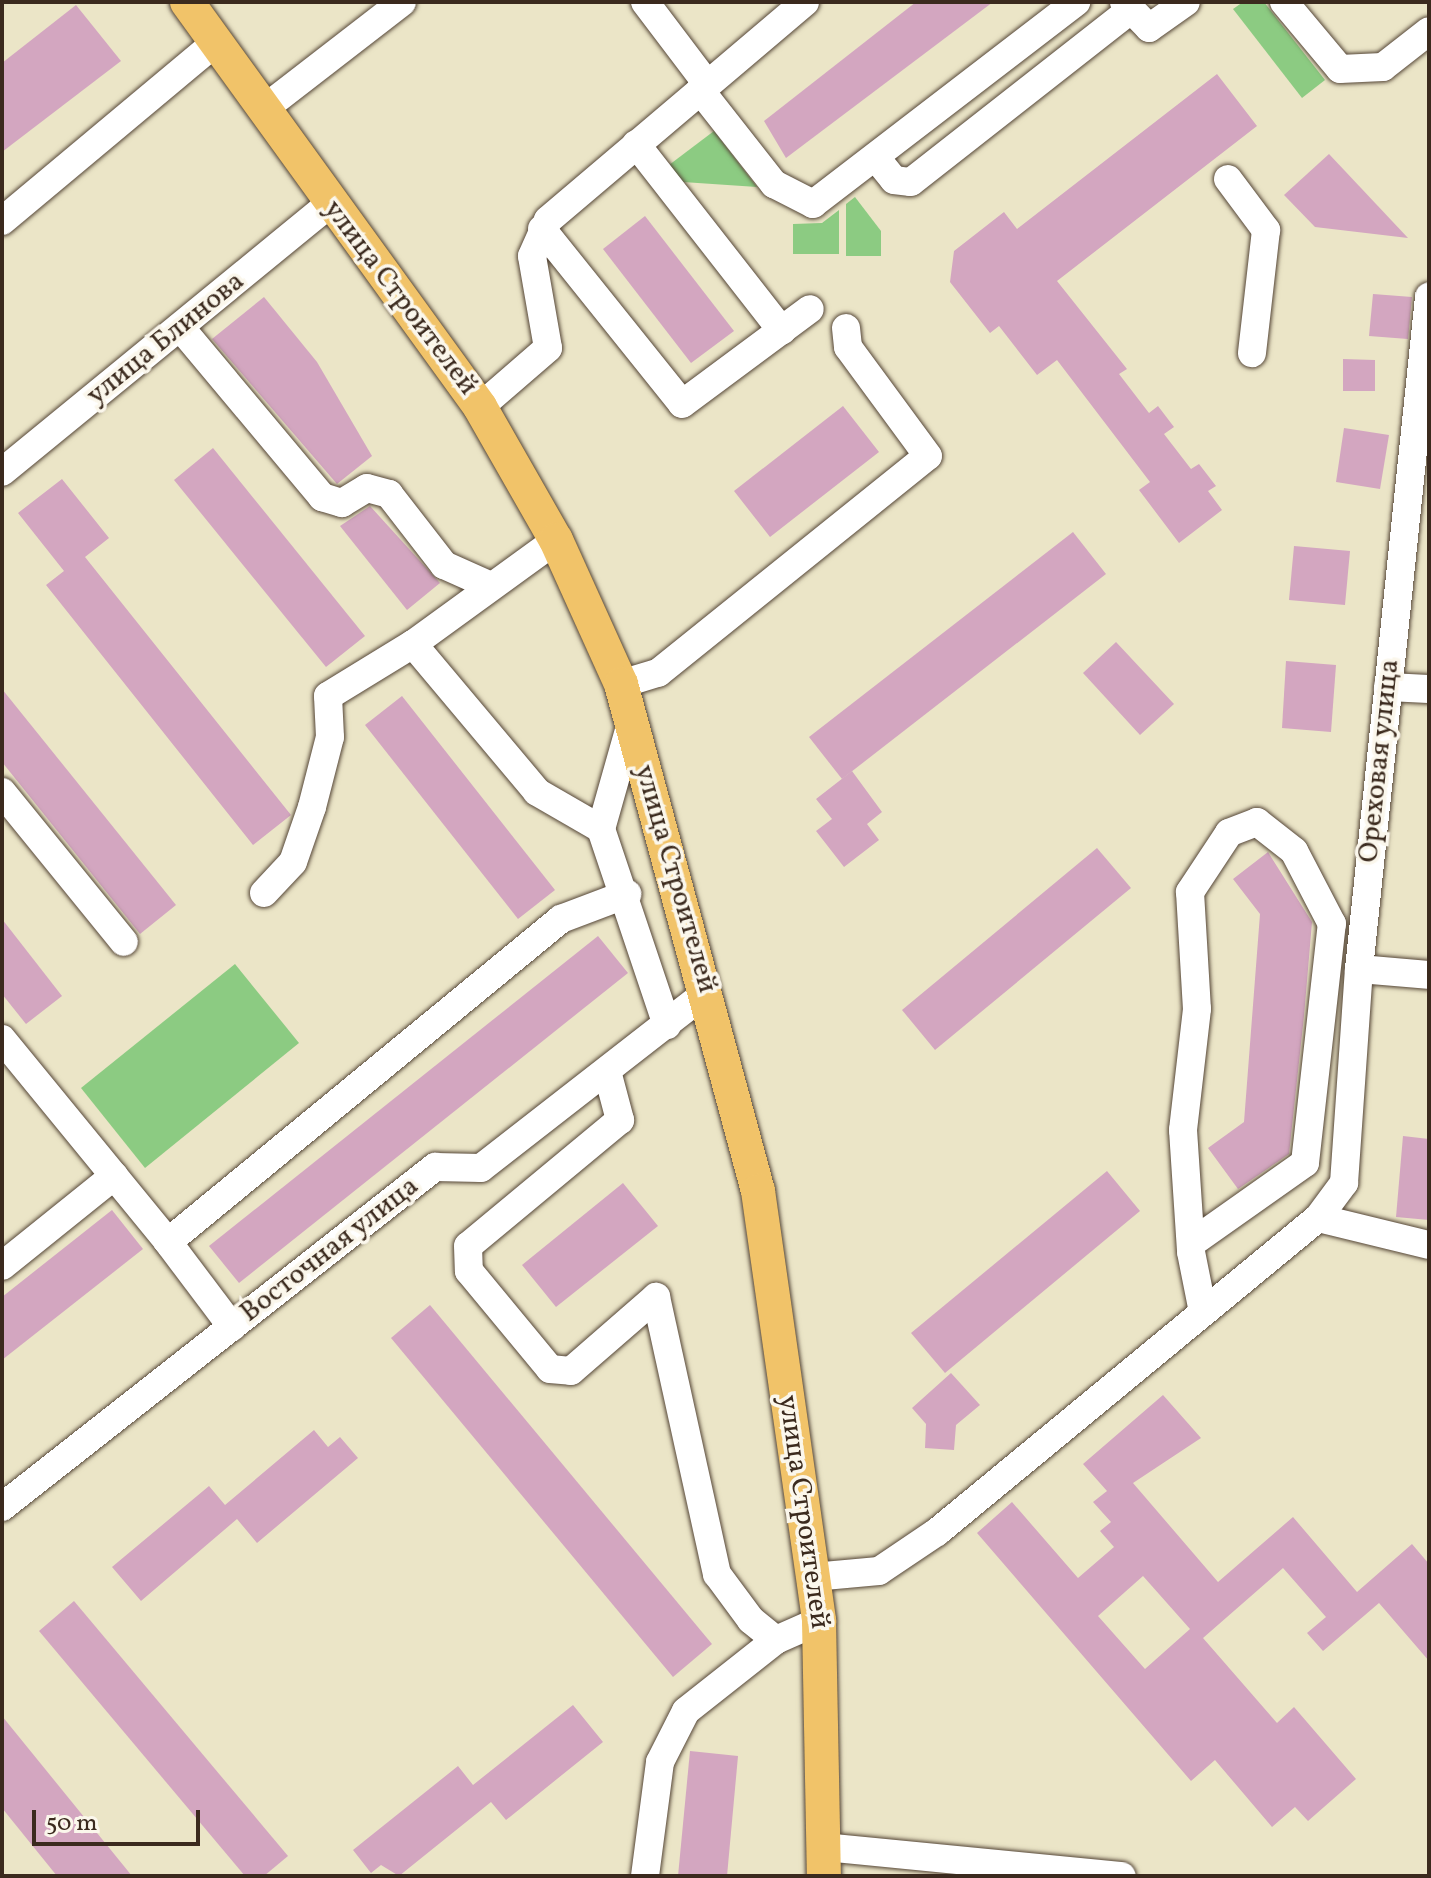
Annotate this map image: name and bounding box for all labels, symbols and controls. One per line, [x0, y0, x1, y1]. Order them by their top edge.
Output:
street label: улица Строителей [316, 194, 484, 402]
street label: улица Блинова [80, 265, 252, 413]
street label: Ореховая улица [1353, 657, 1407, 865]
street label: улица Строителей [626, 761, 724, 997]
street label: Восточная улица [234, 1170, 426, 1330]
street label: улица Строителей [770, 1393, 836, 1631]
scale bar [36, 1794, 204, 1844]
text: 50 m [46, 1807, 98, 1841]

